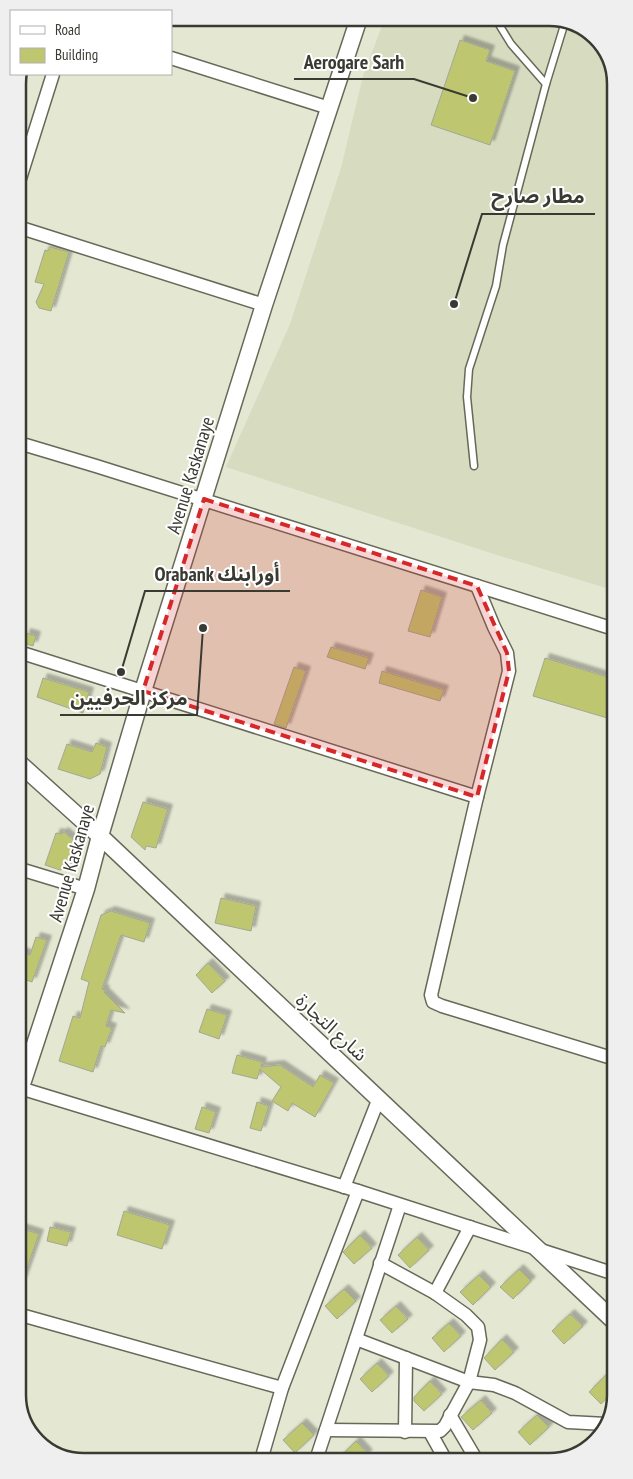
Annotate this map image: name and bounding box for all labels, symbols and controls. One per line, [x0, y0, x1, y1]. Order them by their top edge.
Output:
legend [10, 10, 172, 75]
text: Road [55, 20, 81, 39]
callout: Aerogare Sarh [294, 44, 414, 79]
text: Building [55, 45, 98, 64]
text: Aerogare Sarh [303, 49, 404, 75]
callout: مطار صارح [482, 179, 595, 214]
text: مطار صارح [491, 183, 585, 211]
street label: Avenue Kaskanaye [161, 414, 219, 536]
callout: Orabank أورابنك [145, 556, 290, 591]
text: Orabank أورابنك [154, 561, 280, 587]
callout: مركز الحرفيين [60, 680, 197, 715]
text: مركز الحرفيين [70, 685, 188, 711]
street label: Avenue Kaskanaye [43, 801, 99, 924]
street label: شارع التجارة [290, 988, 373, 1068]

